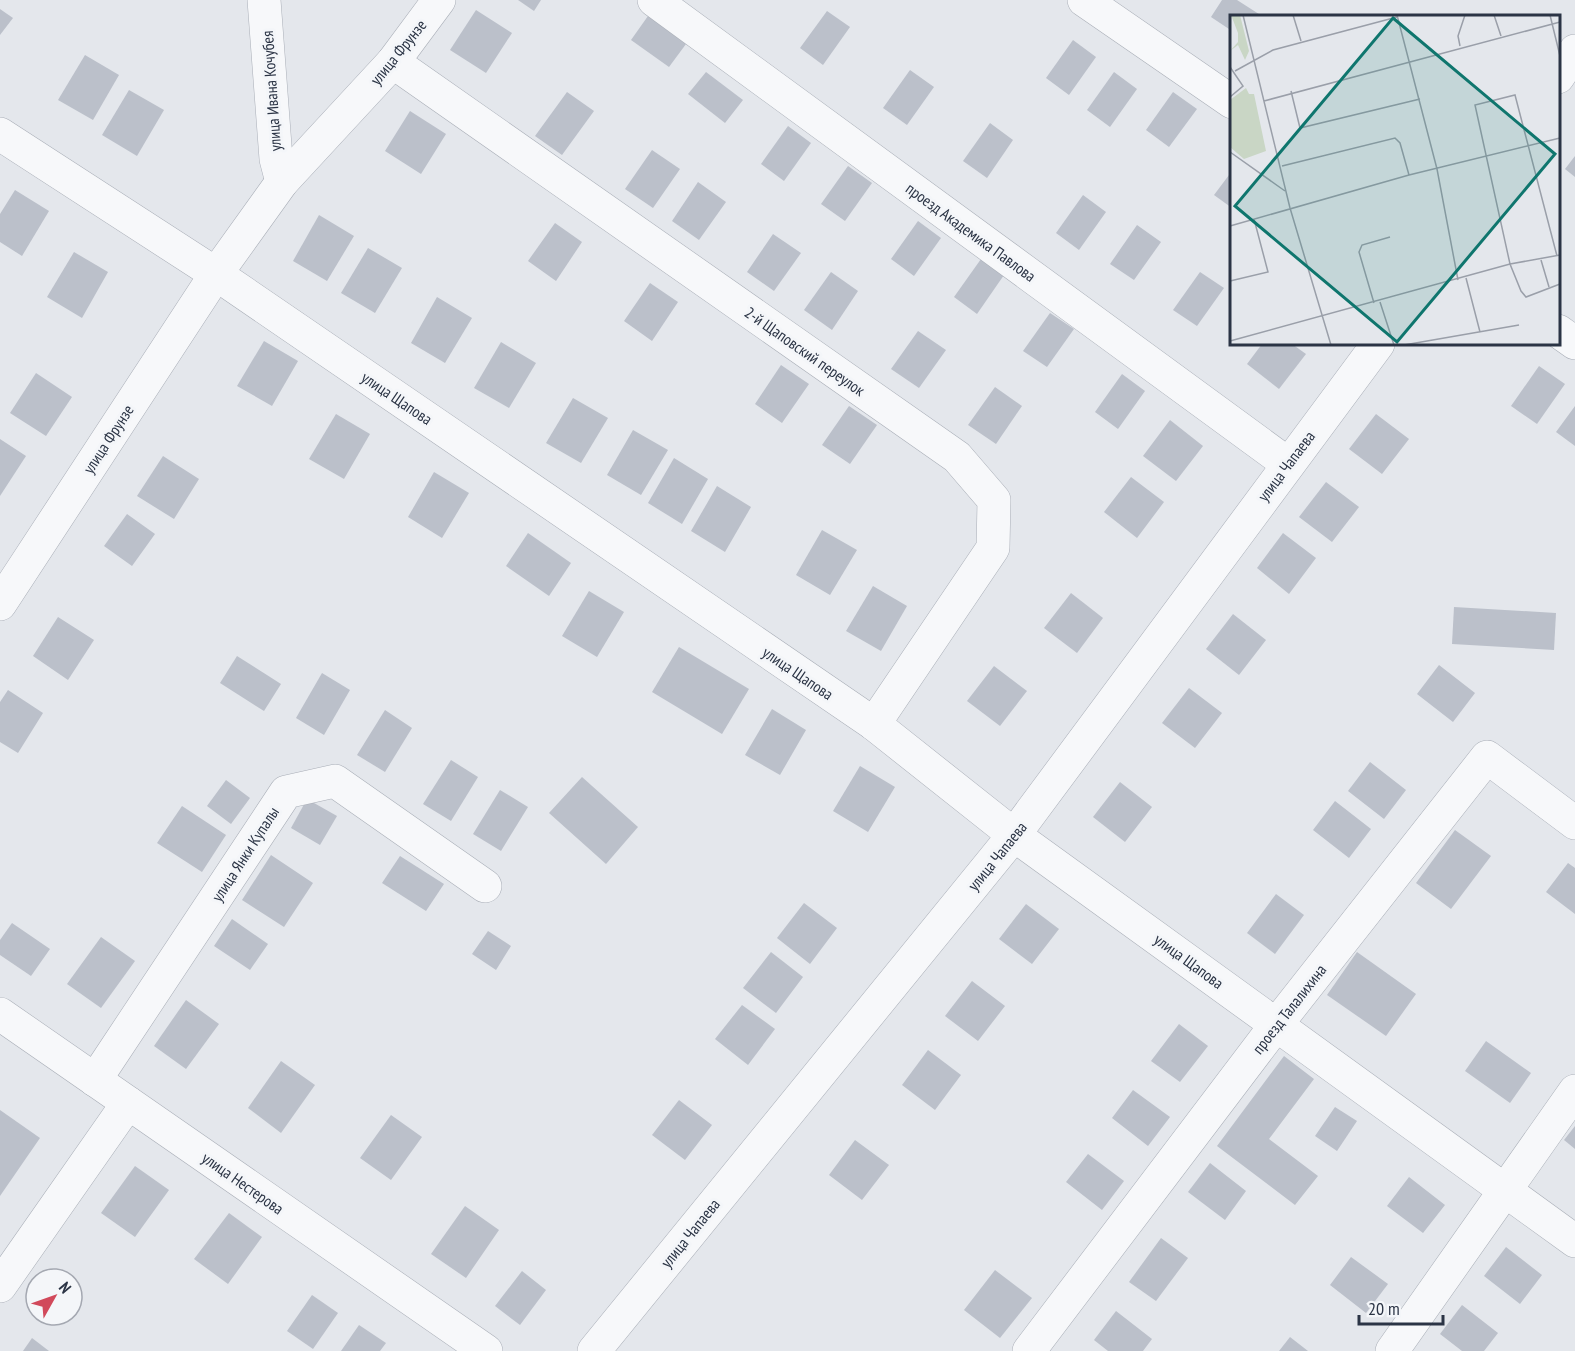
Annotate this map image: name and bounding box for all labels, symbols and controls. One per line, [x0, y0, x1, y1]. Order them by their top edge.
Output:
street label: улица Фрунзе [366, 15, 430, 89]
inset map [1230, 15, 1560, 345]
street label: улица Ивана Кочубея [257, 30, 285, 152]
street label: проезд Академика Павлова [902, 178, 1040, 286]
street label: 2-й Щаповский переулок [741, 302, 870, 400]
street label: улица Щапова [358, 367, 436, 429]
street label: улица Фрунзе [78, 401, 138, 477]
street label: улица Чапаева [1253, 427, 1319, 505]
street label: улица Щапова [759, 642, 837, 704]
street label: улица Янки Купалы [207, 803, 283, 905]
street label: улица Чапаева [963, 817, 1031, 895]
street label: улица Щапова [1150, 929, 1228, 993]
street label: проезд Талалихина [1248, 960, 1330, 1058]
street label: улица Нестерова [198, 1148, 288, 1218]
street label: улица Чапаева [656, 1194, 724, 1272]
north arrow [24, 1267, 84, 1327]
text: N [55, 1278, 76, 1297]
scale bar [1359, 1288, 1443, 1326]
text: 20 m [1368, 1297, 1400, 1320]

